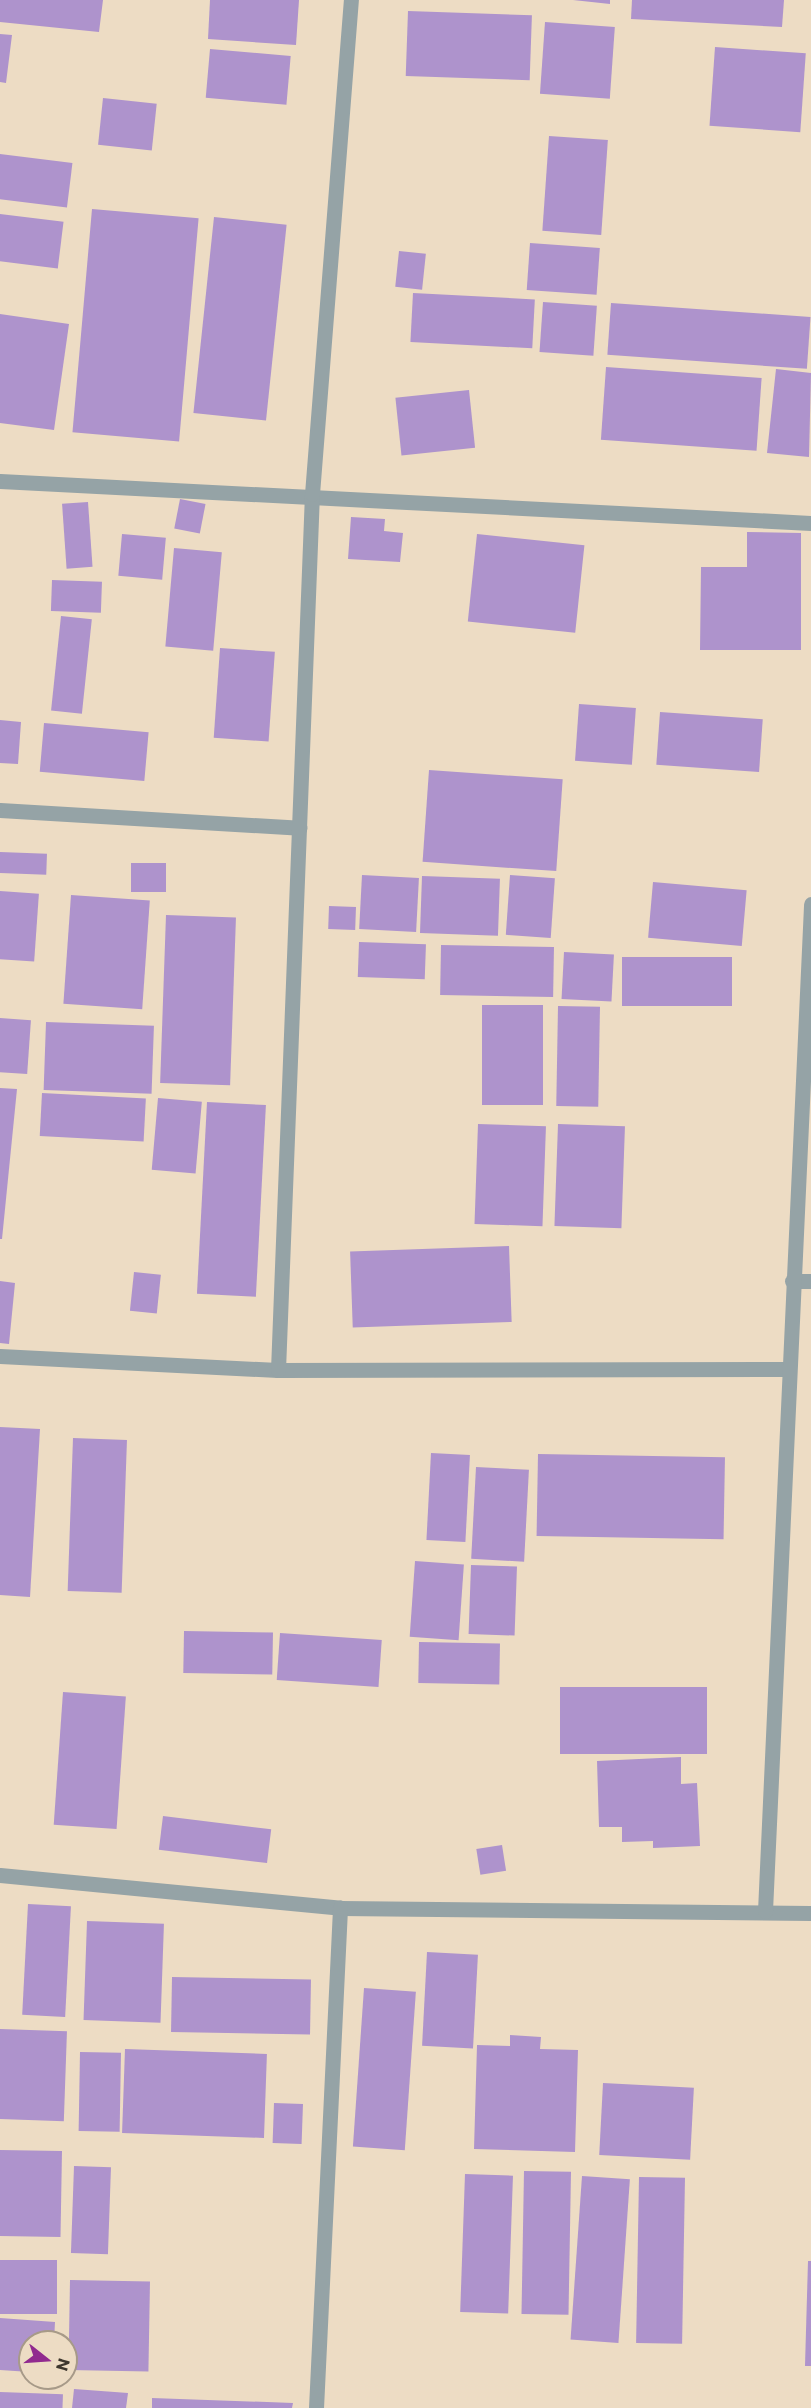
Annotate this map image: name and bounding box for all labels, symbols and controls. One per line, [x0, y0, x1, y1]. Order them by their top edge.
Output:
north arrow [18, 2330, 78, 2390]
text: N [53, 2356, 75, 2373]

